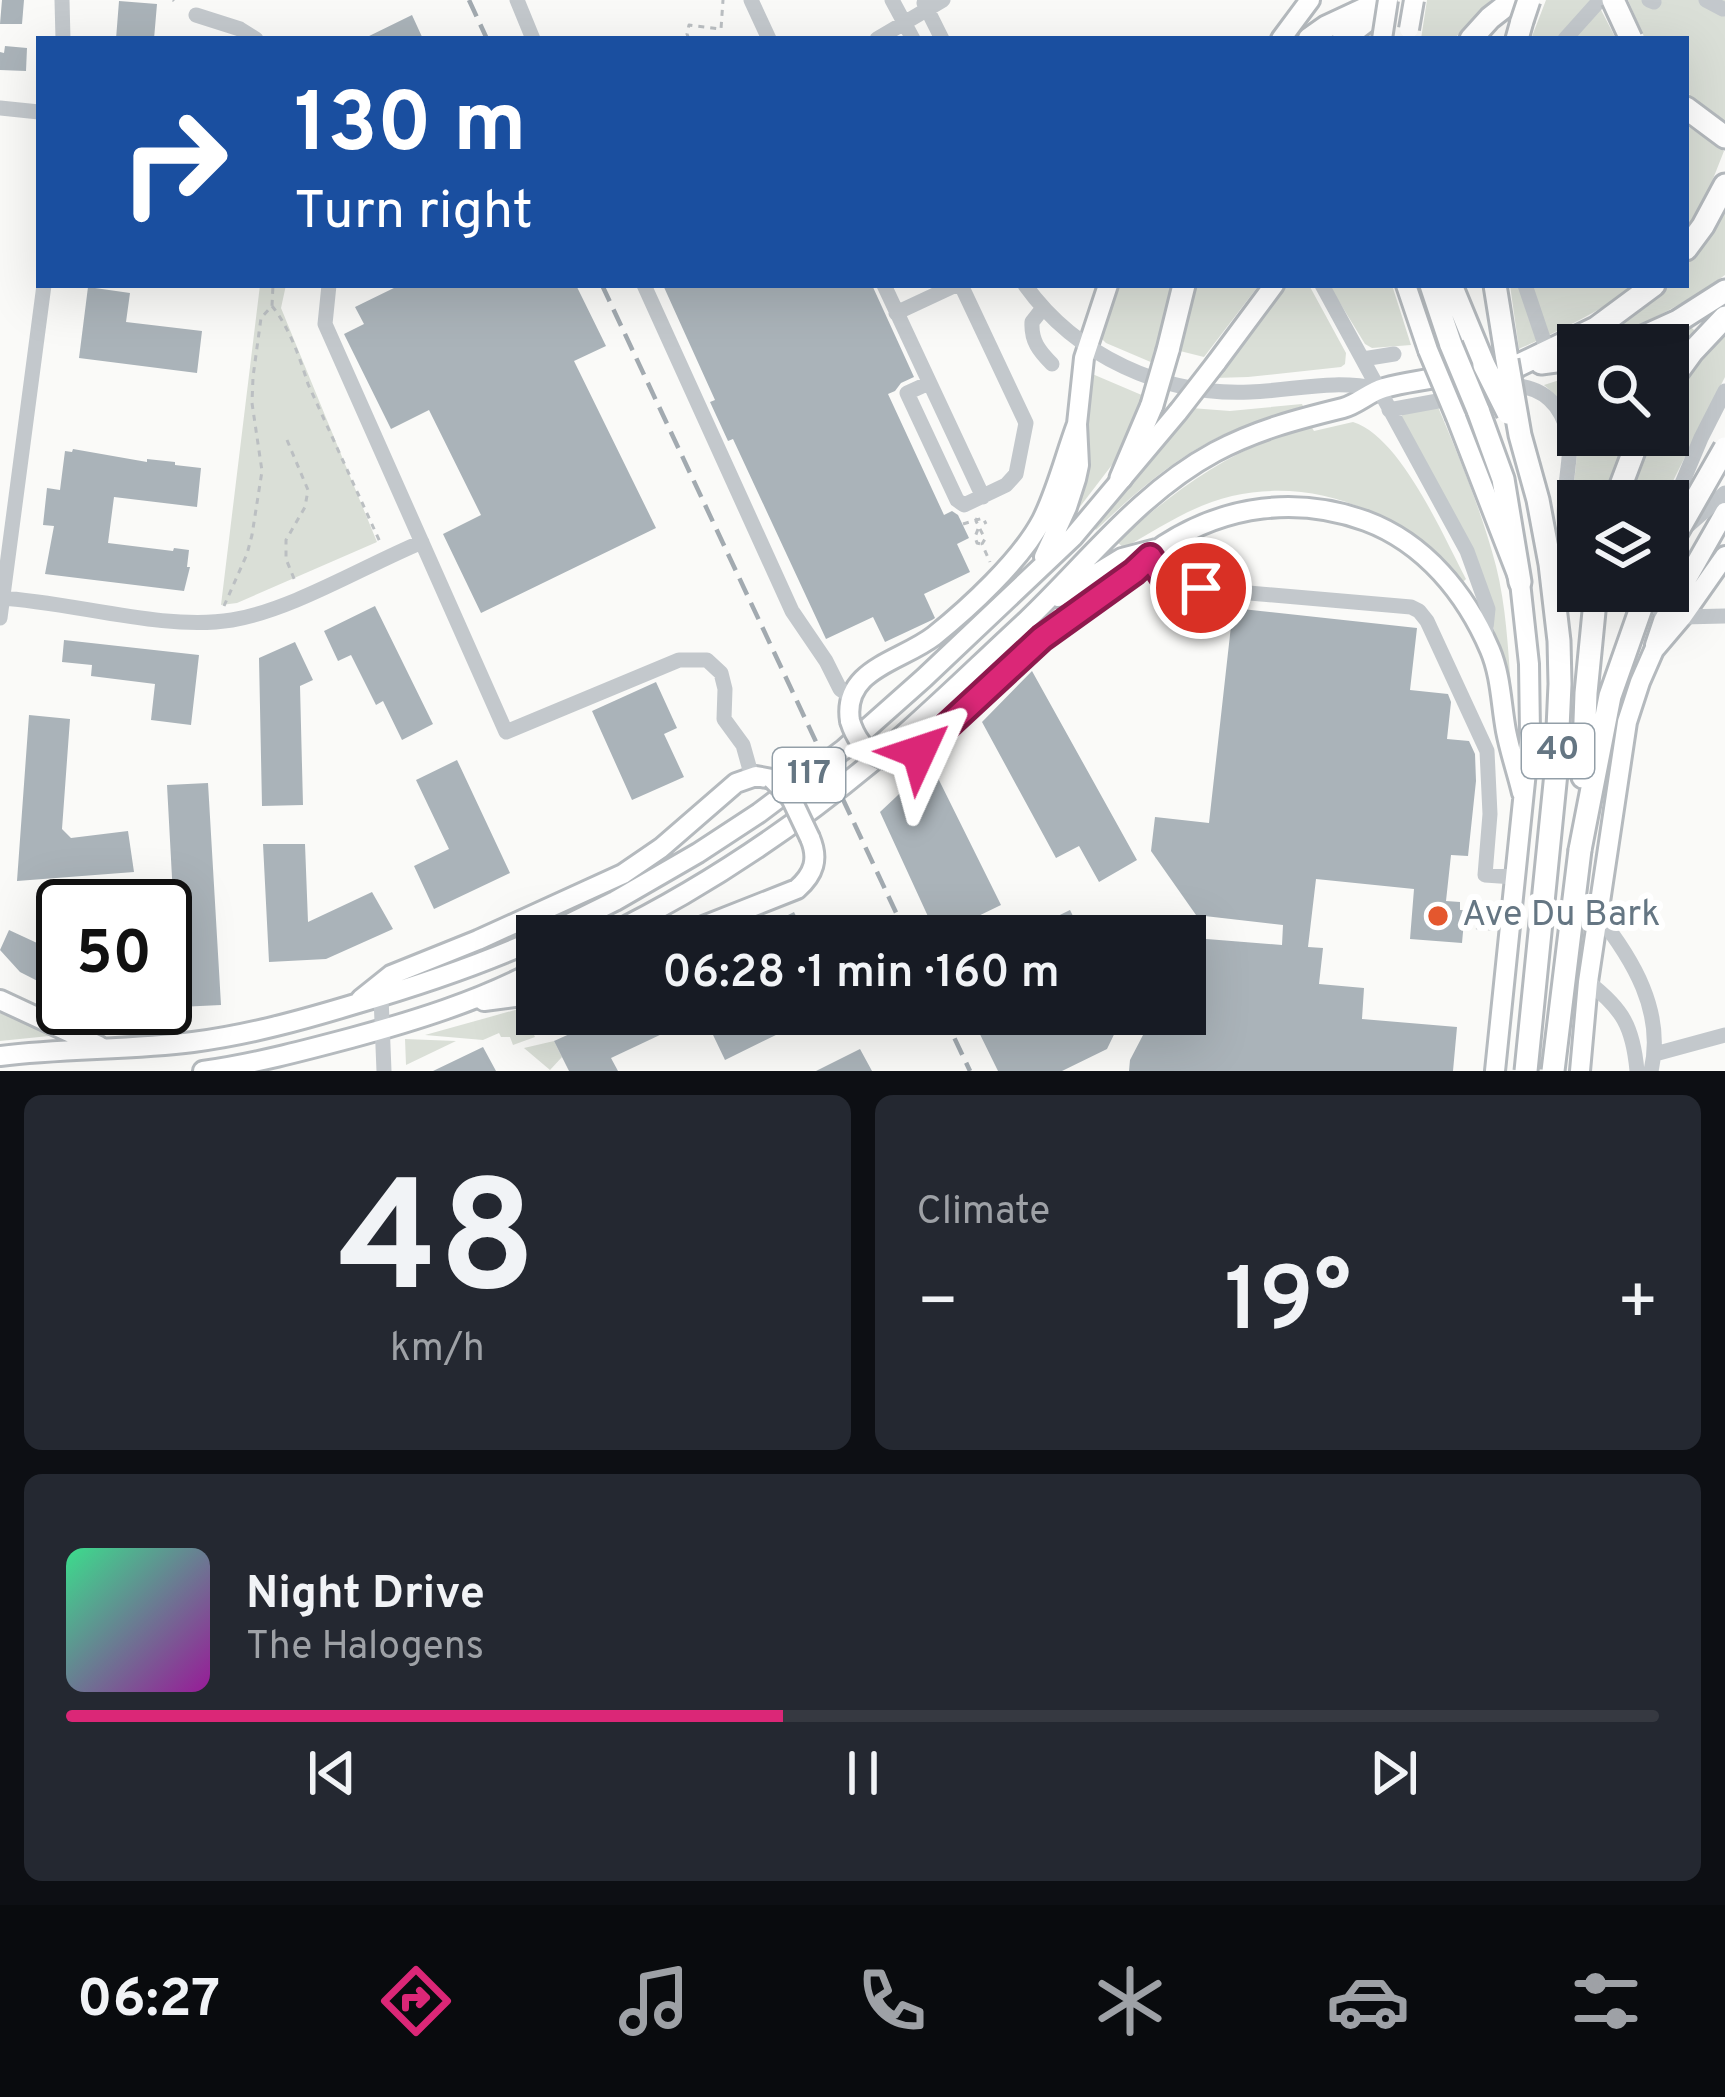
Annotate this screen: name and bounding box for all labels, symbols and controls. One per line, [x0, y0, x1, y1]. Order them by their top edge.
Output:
text: 130 m [294, 75, 526, 181]
icon: right [96, 84, 252, 240]
text: Turn right [294, 179, 533, 248]
map controls [1557, 324, 1689, 612]
button: search [1557, 324, 1689, 456]
button: layers [1557, 480, 1689, 612]
pin [1150, 537, 1252, 639]
icon: arrive [1168, 555, 1234, 621]
position arrow [856, 689, 982, 815]
road number: 40 [1522, 724, 1594, 778]
road number: 117 [773, 748, 845, 802]
speed limit sign: 50 [36, 879, 192, 1035]
place label: Ave Du Bark [1462, 893, 1660, 939]
marker: Ave Du Bark [1425, 903, 1451, 929]
text: 06:28 · 1 min · 160 m [662, 946, 1060, 1003]
text: 48 [338, 1149, 536, 1347]
text: Climate [917, 1189, 1050, 1238]
text: 19° [1224, 1249, 1351, 1362]
text: − [917, 1264, 959, 1347]
text: + [1616, 1264, 1659, 1347]
text: km/h [390, 1326, 485, 1375]
text: Night Drive [246, 1567, 485, 1624]
text: The Halogens [246, 1624, 484, 1673]
icon: previous [299, 1740, 365, 1806]
icon: pause [830, 1740, 896, 1806]
icon: next [1361, 1740, 1427, 1806]
icon: directions [374, 1959, 458, 2043]
icon: music [612, 1959, 696, 2043]
icon: phone [850, 1959, 934, 2043]
icon: climate [1088, 1959, 1172, 2043]
icon: car [1326, 1959, 1410, 2043]
icon: filters [1564, 1959, 1648, 2043]
text: 06:27 [77, 1967, 220, 2036]

